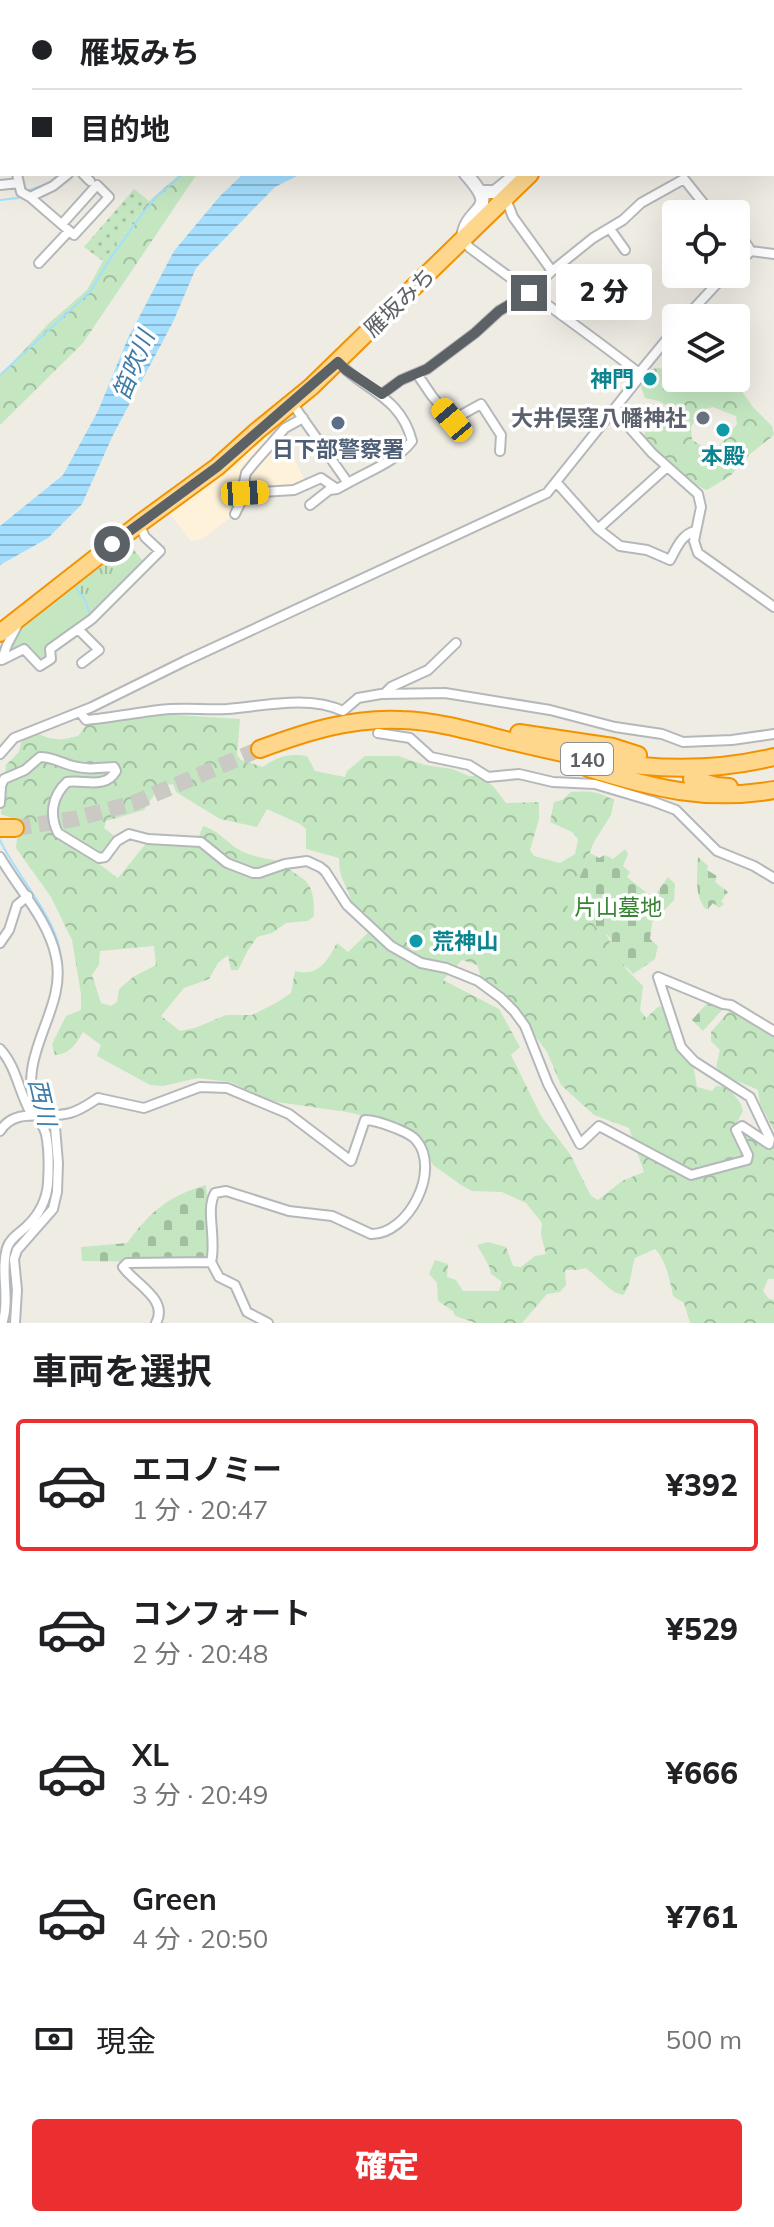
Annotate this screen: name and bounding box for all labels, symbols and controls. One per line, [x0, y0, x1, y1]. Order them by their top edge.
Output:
text: 雁坂みち [80, 33, 200, 71]
text: 目的地 [80, 110, 170, 148]
map controls [662, 200, 750, 392]
button: locate [662, 200, 750, 288]
street label: 雁坂みち [358, 261, 440, 343]
callout: 2 分 [557, 265, 653, 321]
route end [511, 275, 547, 311]
text: 2 分 [580, 275, 628, 308]
button: layers [662, 304, 750, 392]
water label: 笛吹川 [106, 323, 162, 404]
place label: 神門 [590, 365, 634, 393]
marker: 神門 [641, 370, 659, 388]
car [427, 394, 477, 446]
place label: 大井俣窪八幡神社 [511, 404, 687, 432]
marker: 大井俣窪八幡神社 [694, 409, 712, 427]
marker: 日下部警察署 [329, 414, 347, 432]
marker: 本殿 [714, 421, 732, 439]
place label: 日下部警察署 [272, 435, 404, 463]
place label: 本殿 [701, 442, 745, 470]
car [220, 480, 270, 506]
route start [94, 526, 130, 562]
road number: 140 [561, 743, 613, 775]
park label: 片山墓地 [574, 893, 662, 921]
place label: 荒神山 [432, 927, 498, 955]
marker: 荒神山 [407, 932, 425, 950]
water label: 西川 [23, 1075, 64, 1132]
text: 車両を選択 [32, 1348, 212, 1393]
icon: car [36, 1449, 108, 1521]
text: エコノミー [132, 1450, 282, 1488]
text: ¥392 [666, 1466, 738, 1504]
text: 1 分 · 20:47 [132, 1493, 268, 1526]
icon: car [36, 1593, 108, 1665]
text: コンフォート [132, 1594, 311, 1632]
text: ¥529 [666, 1610, 738, 1648]
text: 2 分 · 20:48 [132, 1637, 268, 1670]
text: XL [132, 1736, 169, 1774]
icon: car [36, 1737, 108, 1809]
text: ¥666 [666, 1754, 738, 1792]
text: 3 分 · 20:49 [132, 1778, 268, 1811]
text: Green [132, 1880, 217, 1918]
icon: car [36, 1881, 108, 1953]
text: ¥761 [666, 1898, 738, 1936]
text: 4 分 · 20:50 [132, 1922, 268, 1955]
icon: cash [32, 2017, 76, 2061]
text: 現金 [96, 2022, 156, 2060]
text: 500 m [666, 2023, 742, 2056]
button: 確定 [32, 2119, 742, 2211]

